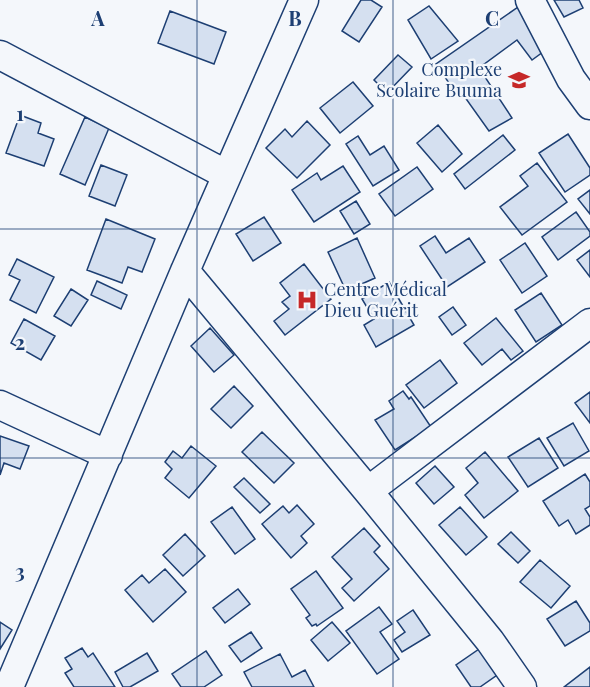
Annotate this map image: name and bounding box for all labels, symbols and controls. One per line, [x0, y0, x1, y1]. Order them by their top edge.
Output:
text: A [90, 4, 105, 31]
text: B [288, 4, 302, 31]
text: C [485, 4, 499, 31]
place label: Complexe Scolaire Buuma [376, 57, 502, 102]
school or university icon: Complexe Scolaire Buuma [507, 68, 531, 92]
text: 1 [16, 99, 24, 126]
place label: Centre Médical Dieu Guérit [324, 277, 447, 322]
hospital icon: Centre Médical Dieu Guérit [295, 288, 319, 312]
text: 2 [15, 328, 25, 355]
text: 3 [15, 557, 25, 584]

